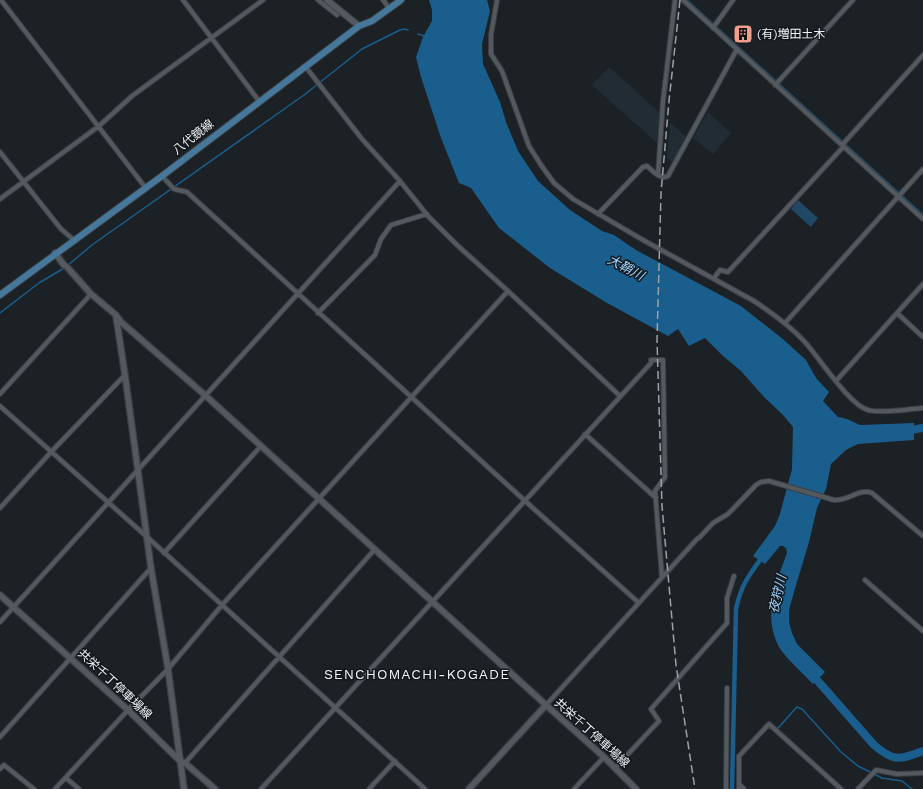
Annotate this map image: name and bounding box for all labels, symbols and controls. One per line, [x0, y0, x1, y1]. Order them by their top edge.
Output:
building icon: (有)増田土木 [732, 23, 754, 45]
place label: (有)増田土木 [757, 27, 825, 41]
street label: 八代鏡線 [170, 117, 216, 157]
water label: 大鞘川 [605, 252, 648, 284]
water label: 夜狩川 [766, 571, 790, 615]
street label: 共栄千丁停車場線 [75, 646, 155, 722]
district label: SENCHOMACHI-KOGADE [324, 666, 510, 682]
street label: 共栄千丁停車場線 [552, 696, 632, 770]

